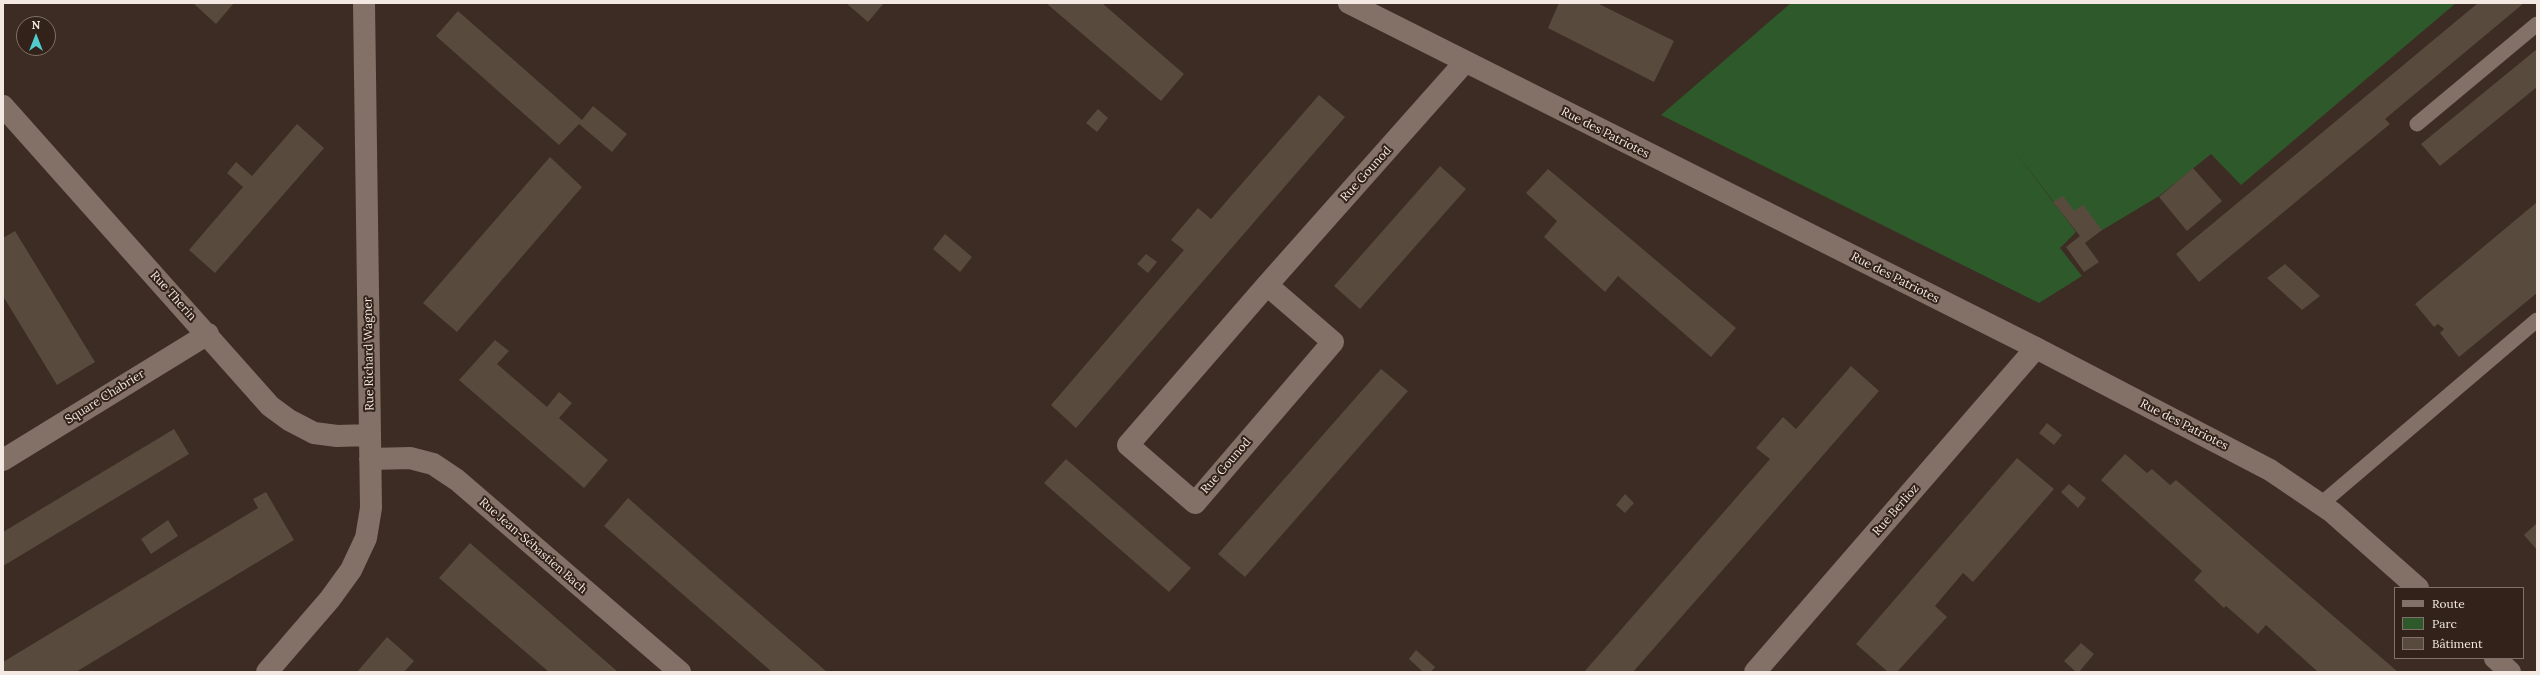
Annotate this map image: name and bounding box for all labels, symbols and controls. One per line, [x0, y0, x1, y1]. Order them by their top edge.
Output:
north arrow [16, 16, 56, 56]
text: N [32, 18, 40, 32]
street label: Rue des Patriotes [1559, 105, 1651, 161]
street label: Rue Gounod [1338, 143, 1394, 205]
street label: Rue des Patriotes [1849, 250, 1941, 306]
street label: Rue Therin [147, 268, 199, 324]
street label: Rue Richard Wagner [361, 297, 377, 411]
street label: Square Chabrier [63, 367, 147, 427]
street label: Rue des Patriotes [2138, 397, 2230, 453]
street label: Rue Gounod [1198, 435, 1254, 497]
street label: Rue Berlioz [1870, 481, 1922, 539]
street label: Rue Jean-Sébastien Bach [476, 495, 590, 597]
legend [2394, 587, 2524, 659]
text: Route [2432, 596, 2465, 611]
text: Parc [2432, 616, 2457, 631]
text: Bâtiment [2432, 636, 2483, 651]

